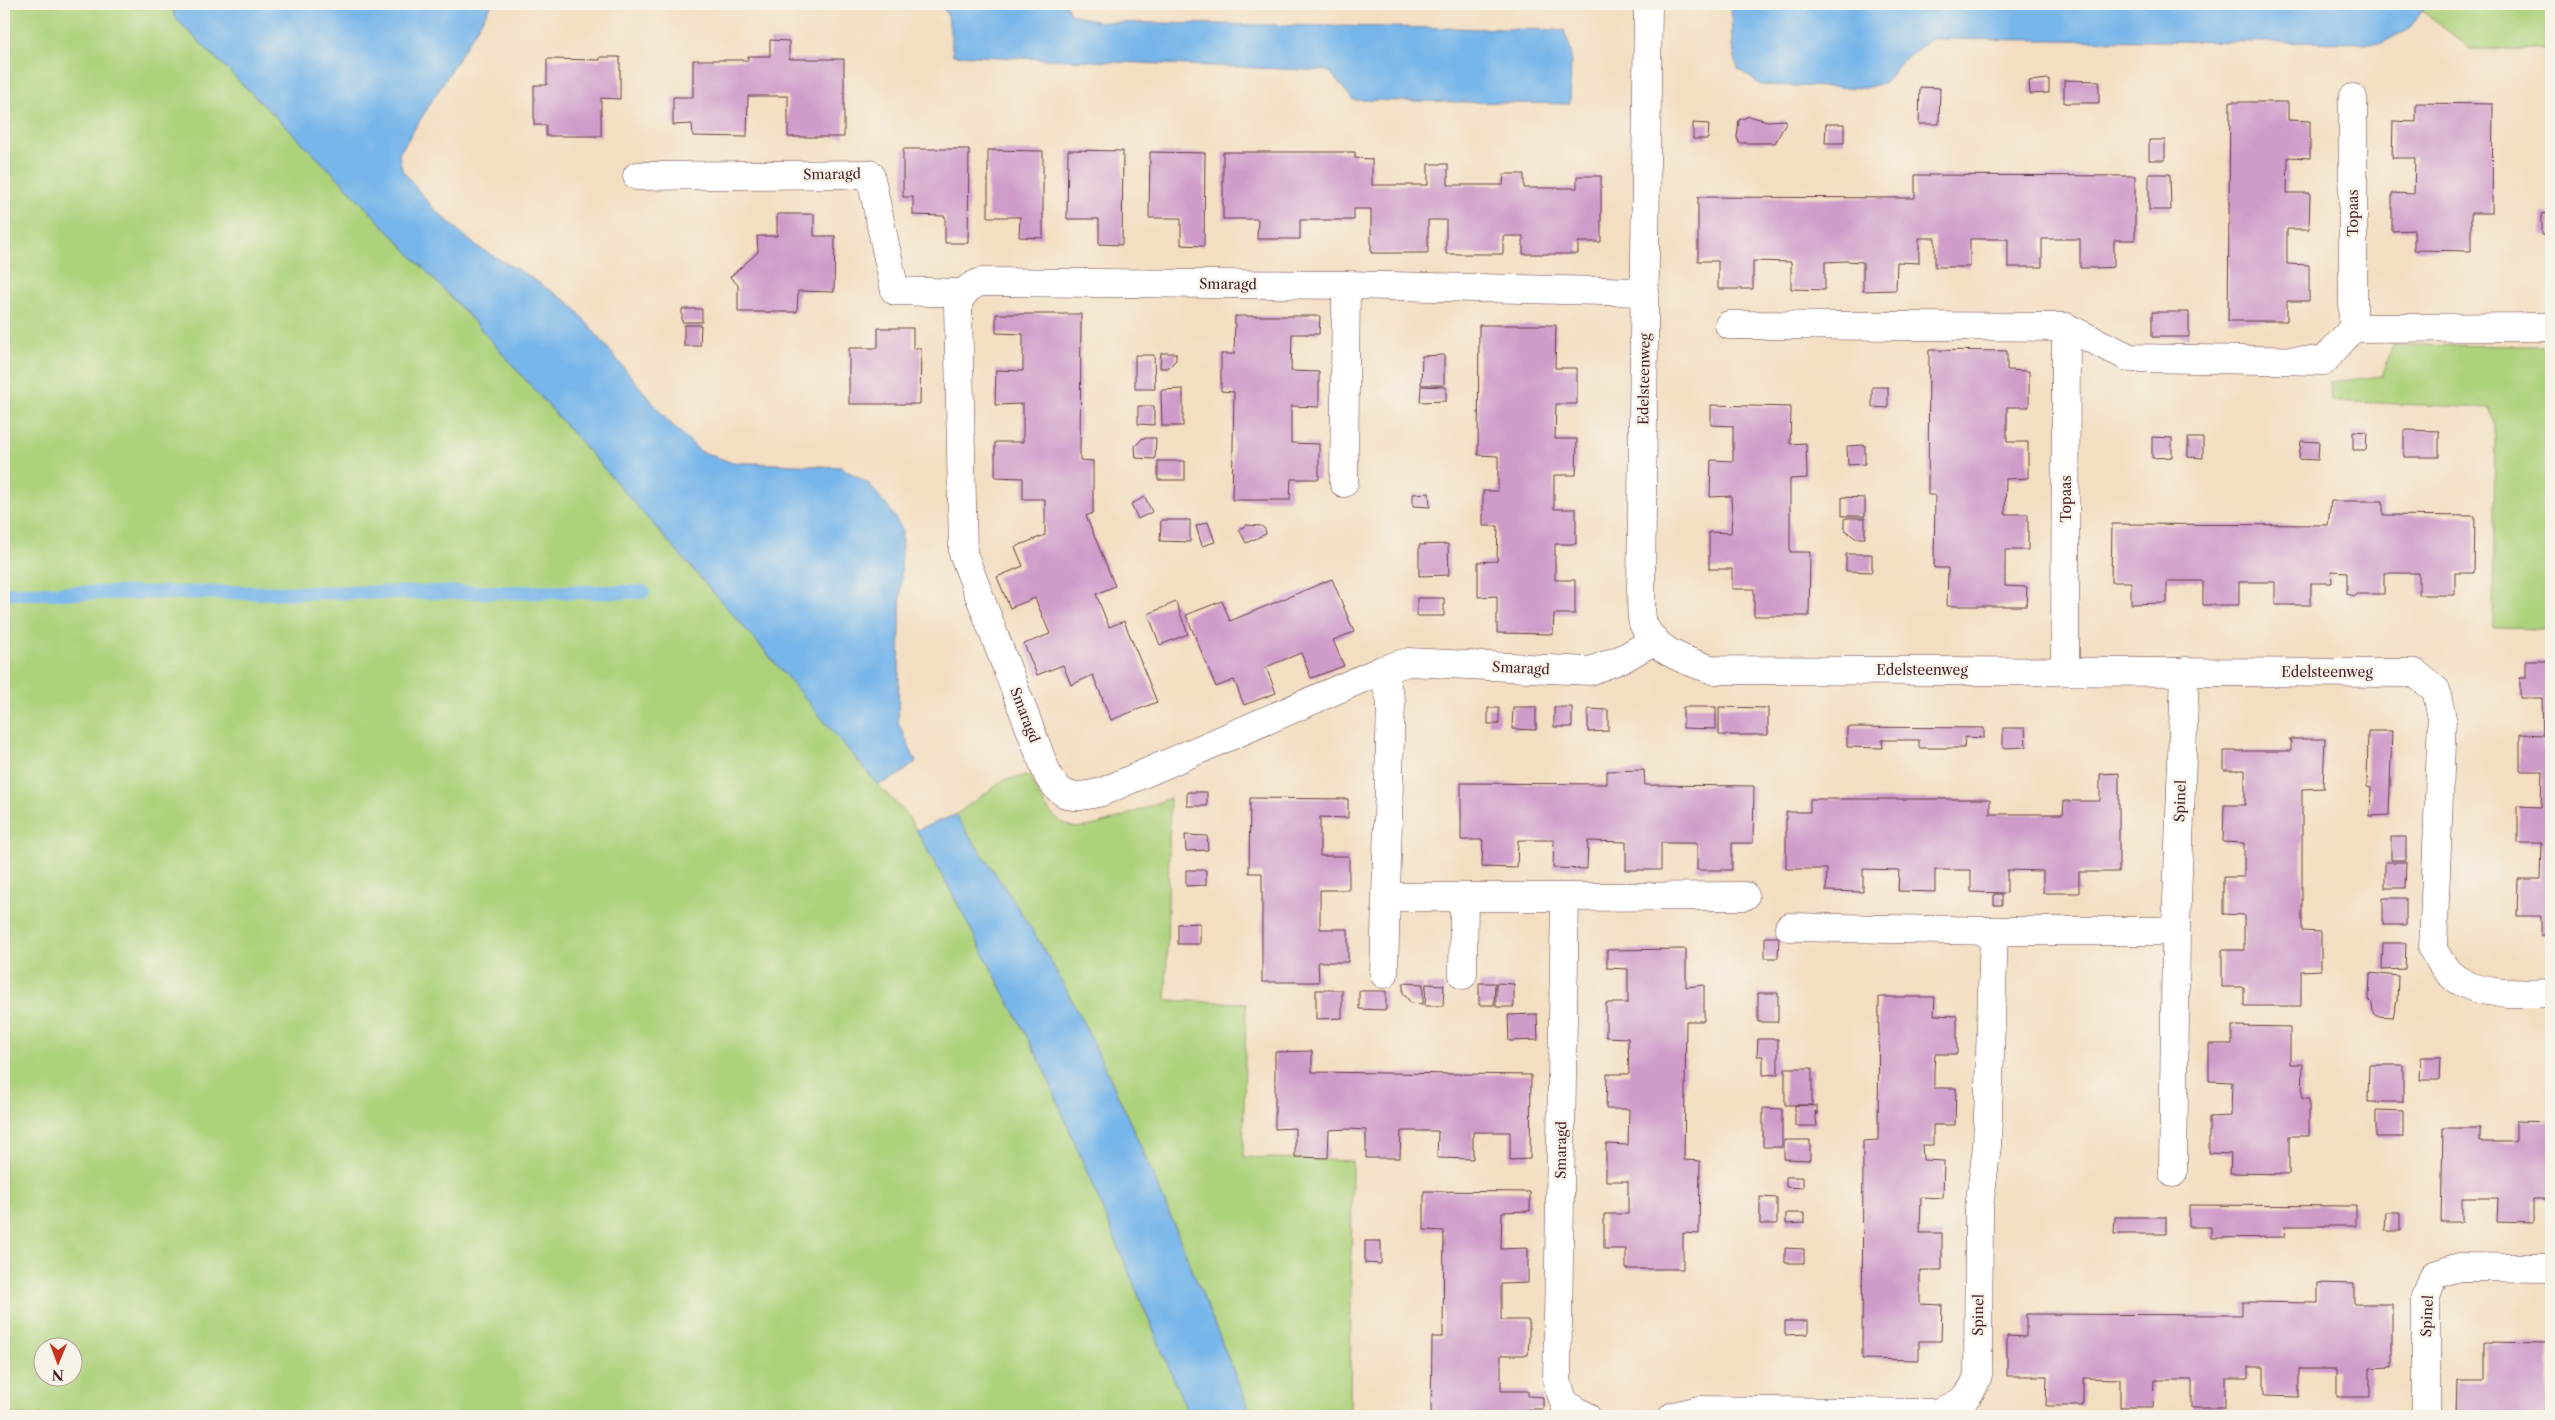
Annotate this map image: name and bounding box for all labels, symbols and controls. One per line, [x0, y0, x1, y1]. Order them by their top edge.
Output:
street label: Smaragd [803, 164, 862, 184]
street label: Topaas [2344, 189, 2362, 237]
street label: Smaragd [1199, 274, 1258, 294]
street label: Edelsteenweg [1634, 332, 1654, 425]
street label: Topaas [2057, 475, 2075, 523]
street label: Smaragd [1492, 657, 1551, 679]
street label: Edelsteenweg [1876, 661, 1968, 679]
street label: Edelsteenweg [2281, 663, 2373, 681]
street label: Smaragd [1006, 685, 1044, 746]
street label: Spinel [2170, 780, 2190, 822]
street label: Smaragd [1551, 1120, 1571, 1179]
street label: Spinel [1969, 1294, 1987, 1336]
street label: Spinel [2417, 1295, 2437, 1337]
north arrow [32, 1338, 82, 1388]
text: N [52, 1366, 64, 1384]

